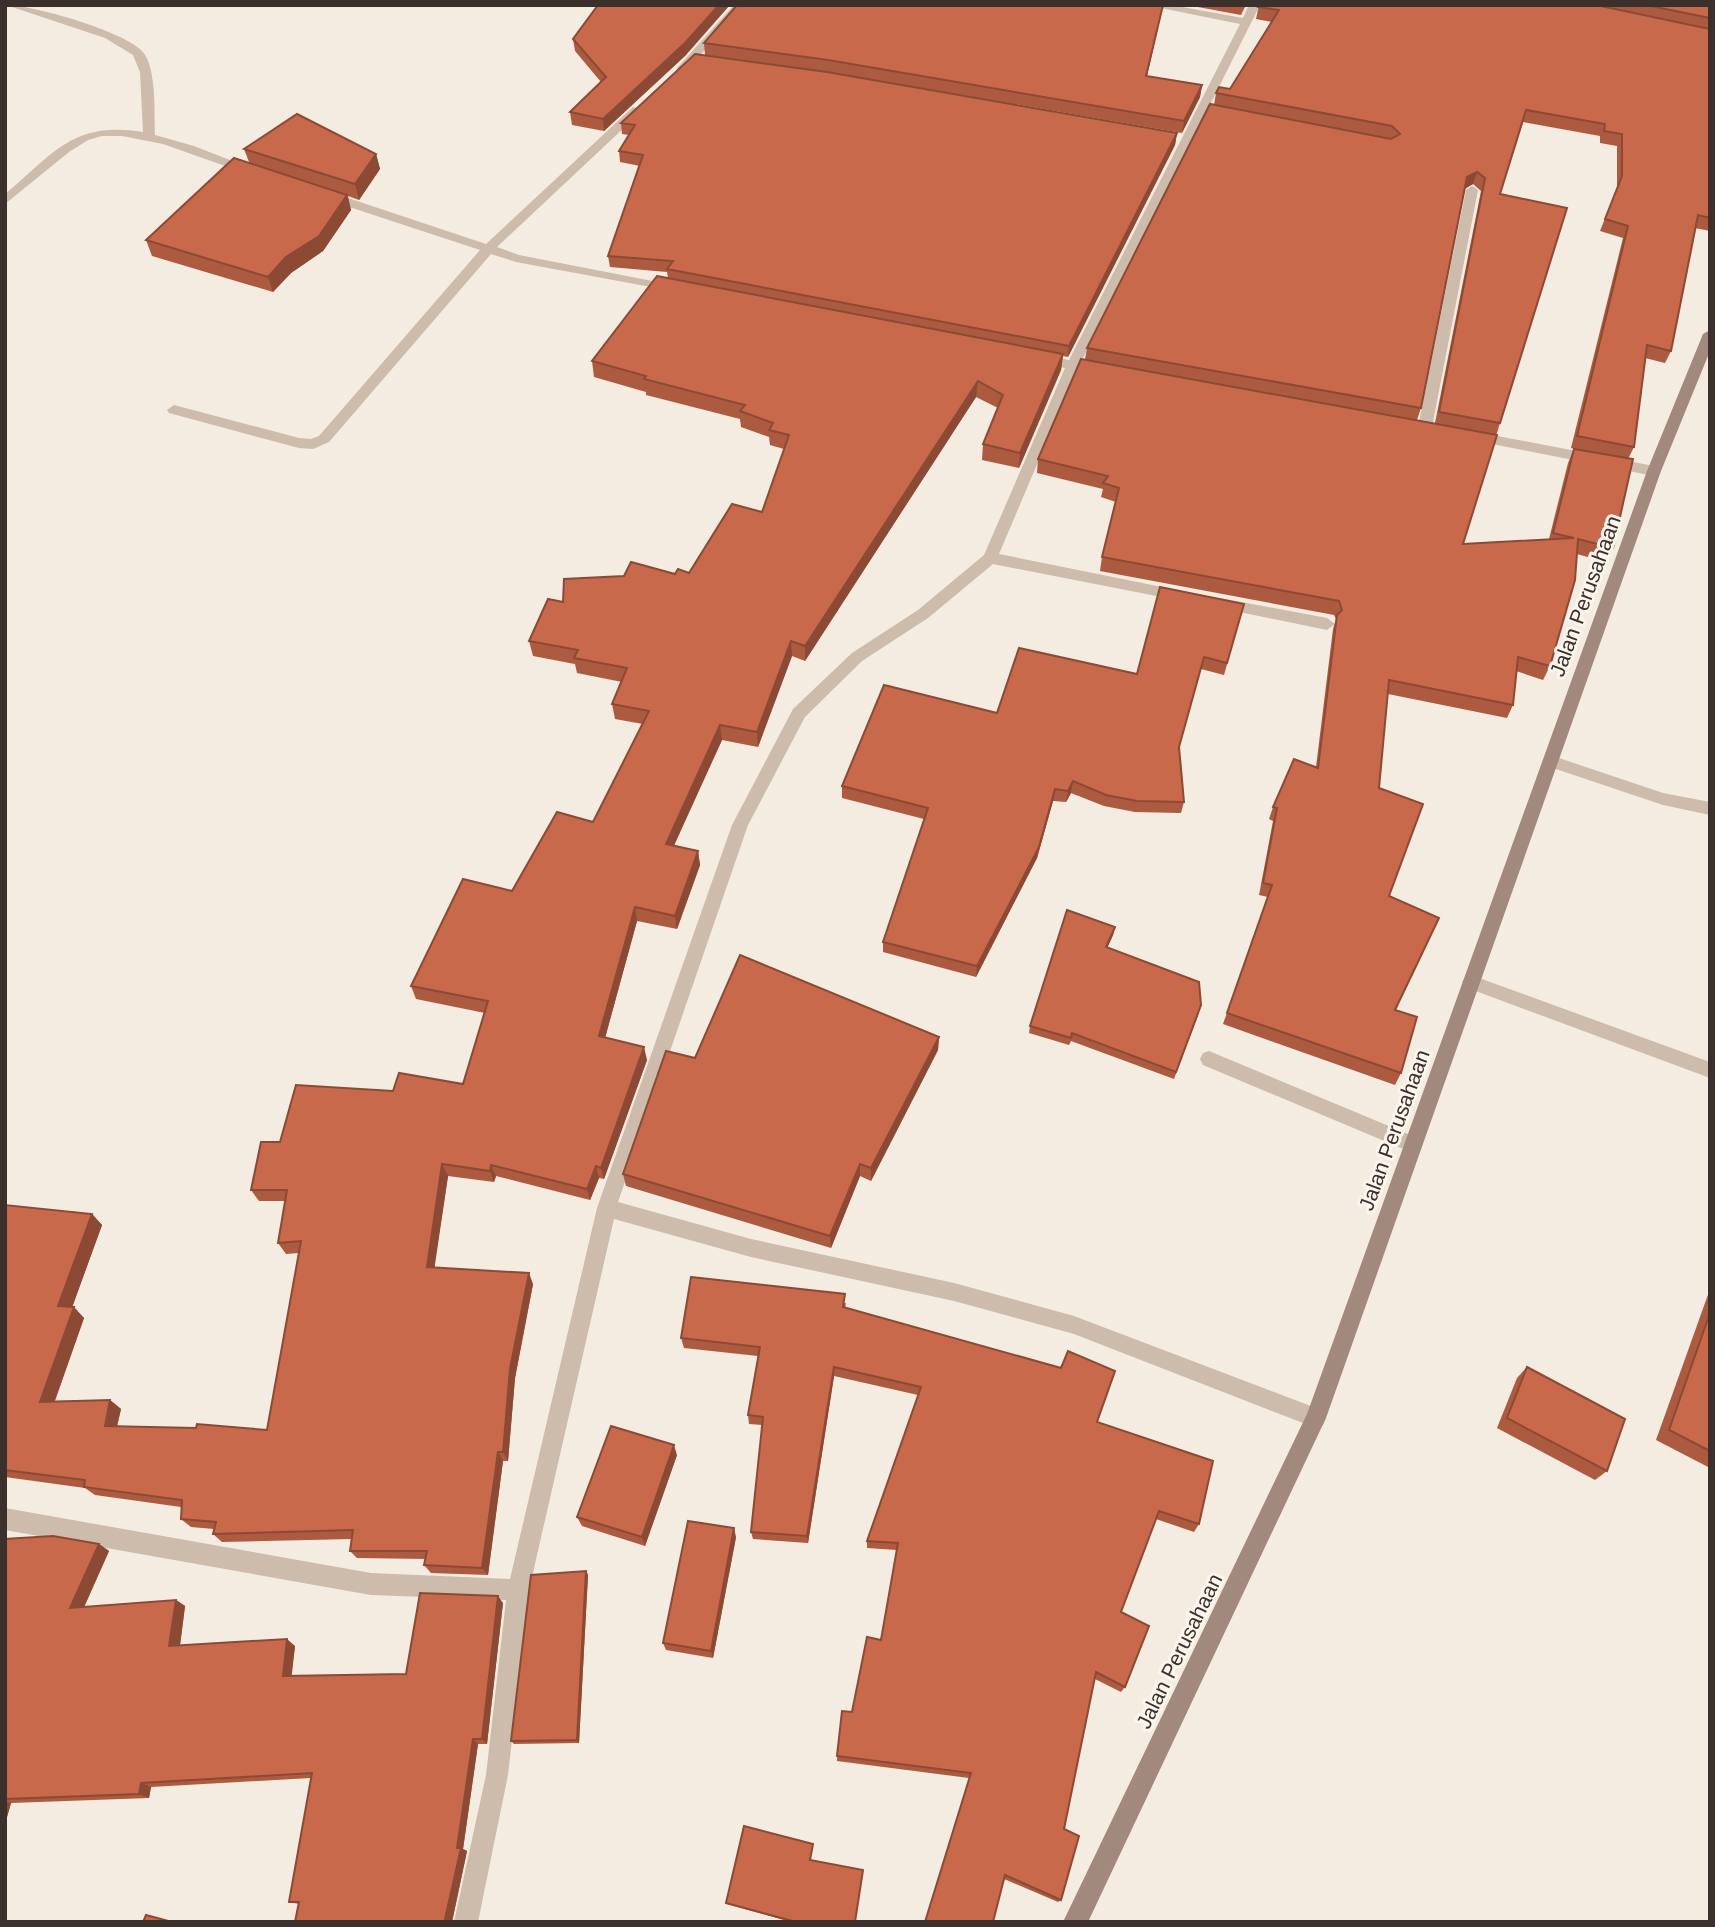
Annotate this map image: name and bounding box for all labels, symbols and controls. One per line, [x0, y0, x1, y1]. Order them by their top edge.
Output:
street label: Jalan Perusahaan [1545, 513, 1625, 679]
street label: Jalan Perusahaan [1354, 1047, 1434, 1213]
street label: Jalan Perusahaan [1132, 1570, 1226, 1732]

